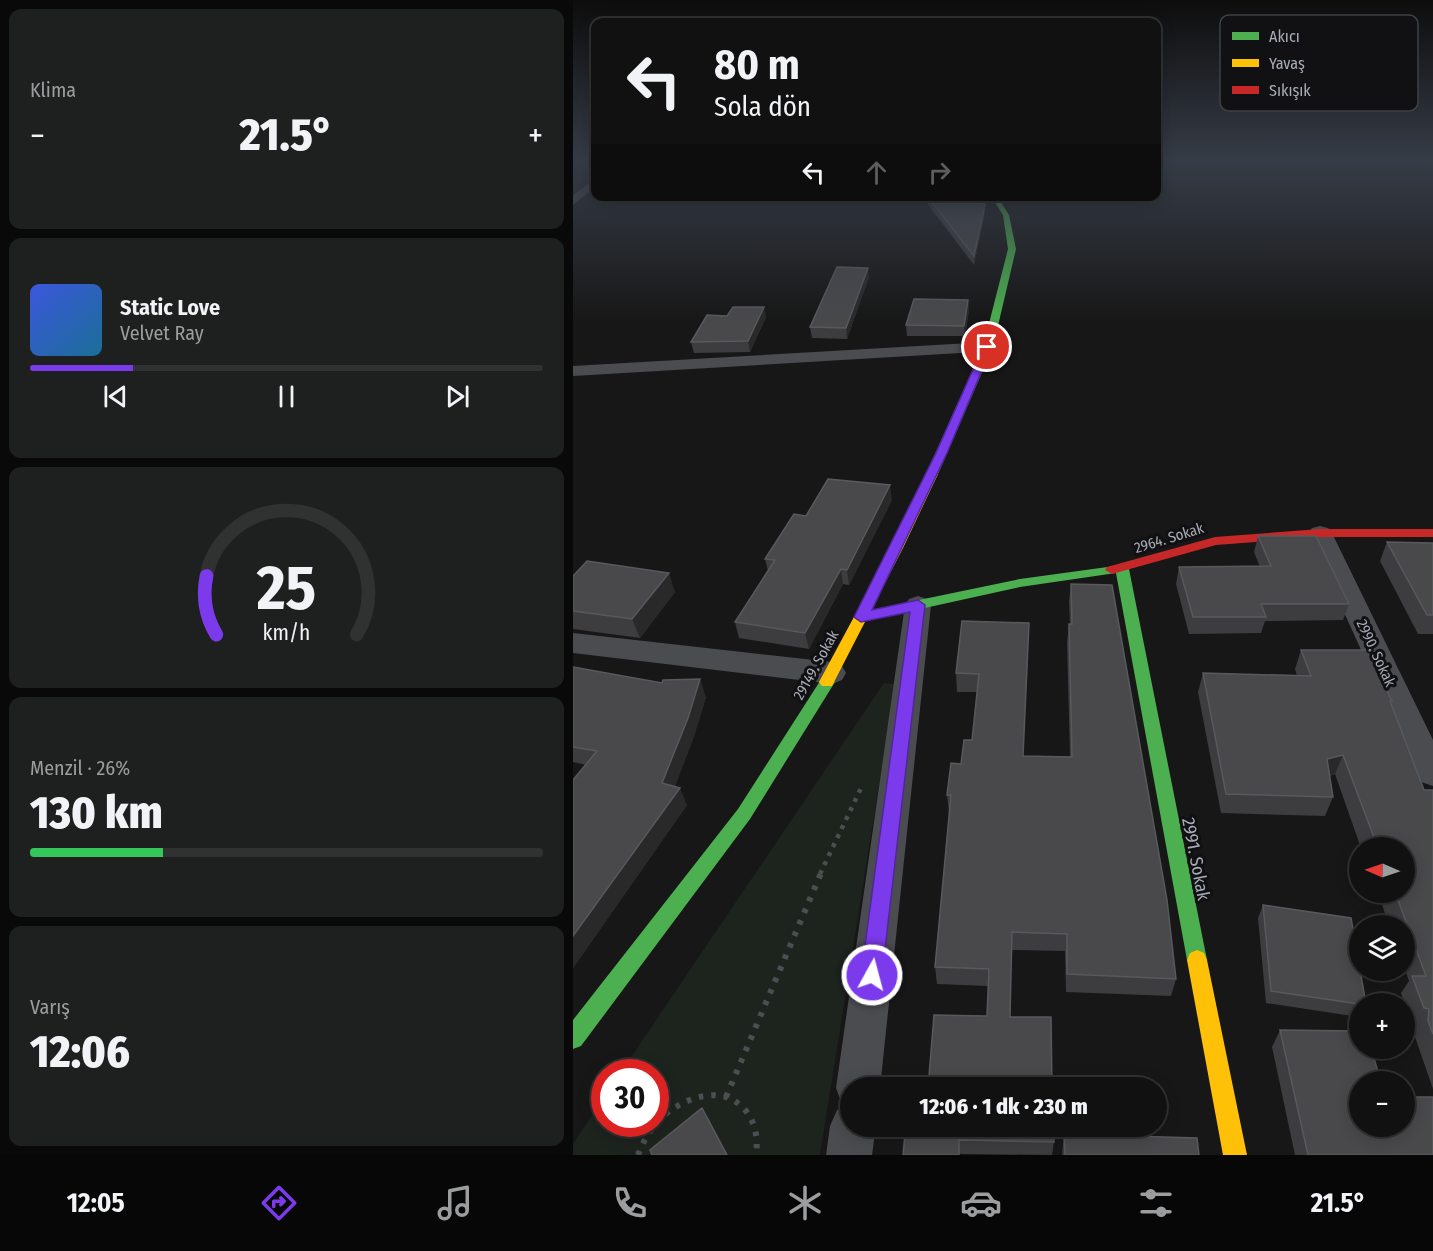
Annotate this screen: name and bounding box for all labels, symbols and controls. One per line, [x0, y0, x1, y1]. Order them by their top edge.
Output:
legend [1220, 15, 1418, 111]
text: Akıcı [1269, 27, 1300, 46]
text: 80 m [714, 40, 800, 90]
icon: left [615, 42, 693, 120]
text: Yavaş [1269, 54, 1305, 73]
text: Klima [30, 78, 76, 102]
text: Sıkışık [1269, 81, 1311, 100]
text: Sola dön [714, 91, 811, 123]
text: 21.5° [239, 108, 333, 162]
text: − [30, 116, 45, 156]
text: + [528, 116, 543, 156]
icon: left [797, 156, 830, 189]
icon: ahead [860, 156, 893, 189]
icon: right [923, 156, 956, 189]
text: Static Love [120, 294, 220, 321]
text: Velvet Ray [120, 321, 204, 345]
pin [961, 321, 1012, 372]
icon: arrive [970, 330, 1003, 363]
icon: previous [99, 380, 132, 413]
icon: pause [270, 380, 303, 413]
icon: next [441, 380, 474, 413]
street label: 2964. Sokak [1132, 519, 1206, 557]
text: 25 [256, 551, 316, 626]
street label: 2990. Sokak [1353, 617, 1399, 689]
text: km/h [263, 620, 310, 646]
street label: 29149. Sokak [790, 627, 842, 703]
text: Menzil · 26% [30, 756, 130, 780]
text: 130 km [30, 786, 163, 840]
street label: 2991. Sokak [1177, 816, 1215, 903]
north arrow [1349, 837, 1415, 903]
map controls [1349, 837, 1415, 1137]
button: layers [1349, 915, 1415, 981]
position arrow [840, 943, 904, 1007]
button: + [1349, 993, 1415, 1059]
text: Varış [30, 995, 70, 1019]
text: 12:06 [30, 1025, 130, 1079]
speed limit sign: 30 [591, 1059, 669, 1137]
button: − [1349, 1071, 1415, 1137]
text: 12:06 · 1 dk · 230 m [919, 1093, 1088, 1120]
icon: directions [258, 1182, 300, 1224]
icon: music [434, 1182, 476, 1224]
icon: phone [609, 1182, 651, 1224]
icon: climate [784, 1182, 826, 1224]
icon: car [960, 1182, 1002, 1224]
icon: filters [1135, 1182, 1177, 1224]
text: 12:05 [67, 1187, 125, 1219]
text: 21.5° [1311, 1187, 1366, 1219]

